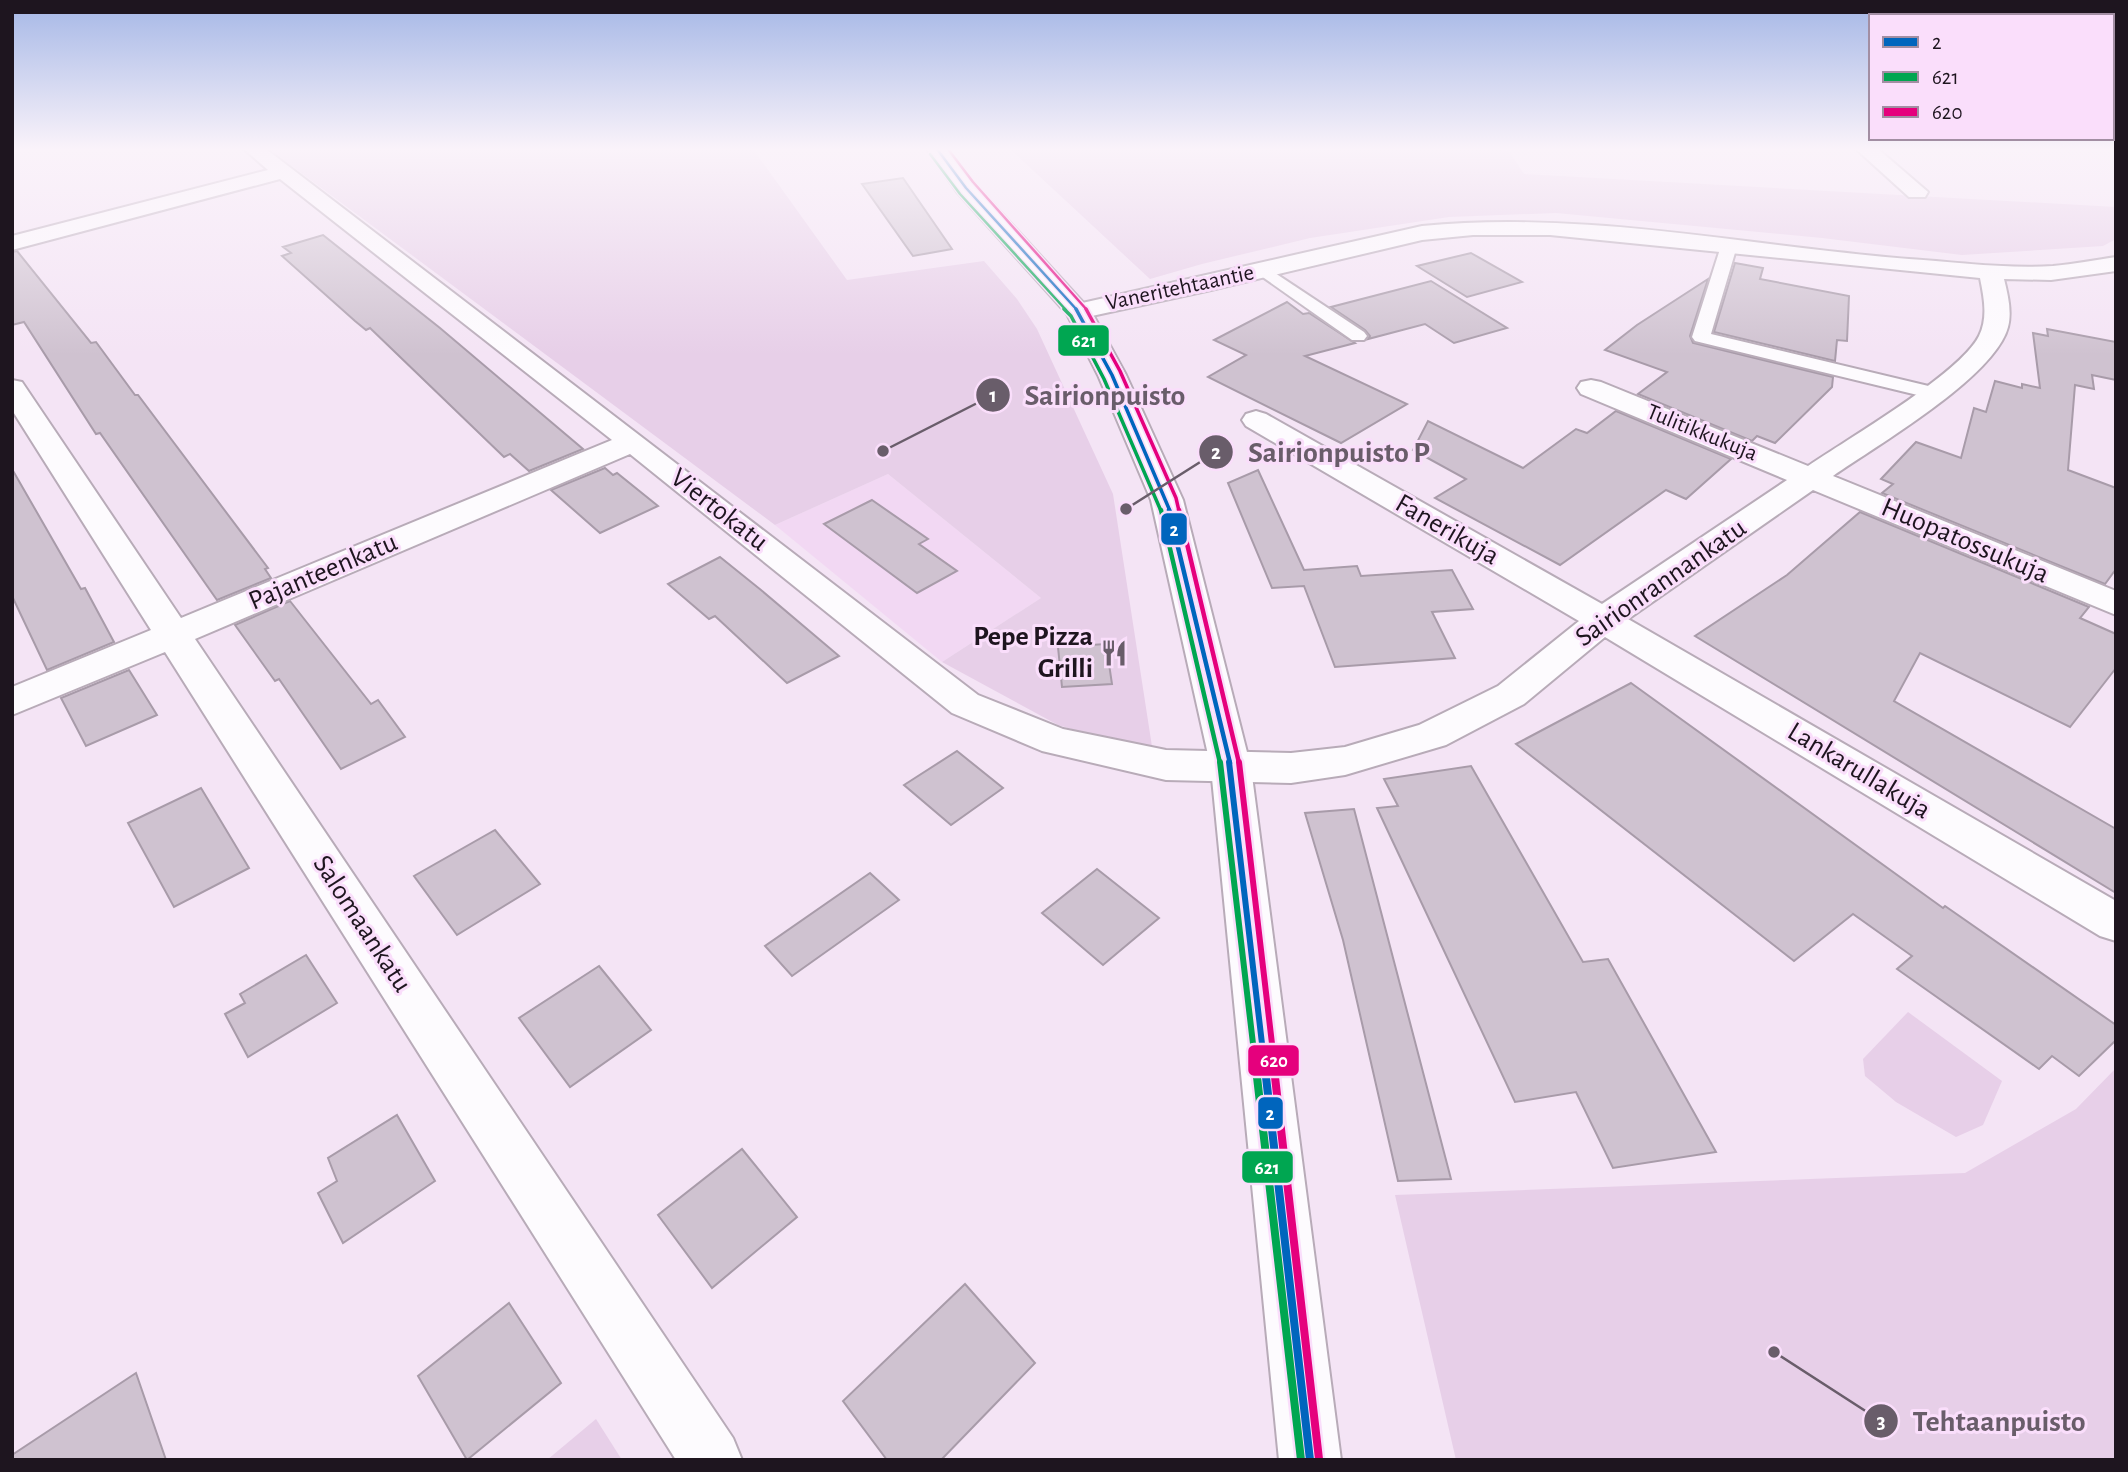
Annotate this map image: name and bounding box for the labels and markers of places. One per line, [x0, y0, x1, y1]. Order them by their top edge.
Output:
callout: Sairionpuisto [976, 369, 1200, 420]
callout: Sairionpuisto P [1199, 426, 1444, 477]
place label: Pepe Pizza Grilli [973, 623, 1093, 683]
restaurant icon: Pepe Pizza Grilli [1099, 638, 1129, 668]
callout: Tehtaanpuisto [1863, 1395, 2099, 1446]

